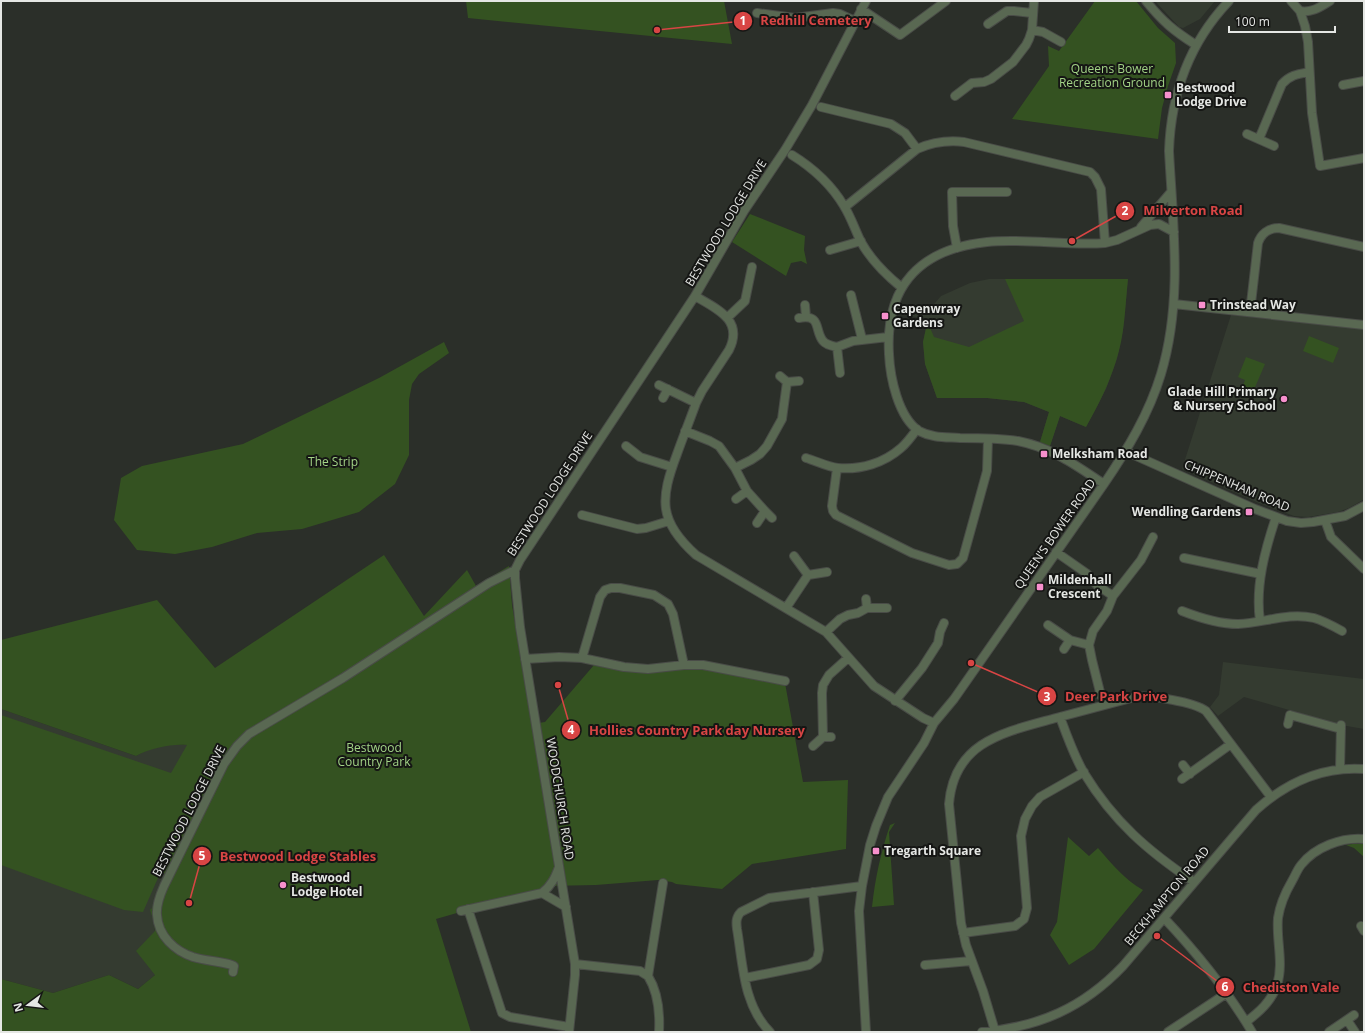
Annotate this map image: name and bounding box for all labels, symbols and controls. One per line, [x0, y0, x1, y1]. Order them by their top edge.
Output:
callout: Redhill Cemetery [733, 8, 880, 33]
scale bar [1229, 8, 1335, 34]
text: Redhill Cemetery [760, 11, 872, 29]
text: 1 [740, 12, 746, 29]
text: 100 m [1235, 13, 1270, 30]
park label: Queens Bower Recreation Ground [1059, 60, 1165, 91]
place label: Bestwood Lodge Drive [1176, 79, 1247, 110]
marker: Bestwood Lodge Drive [1163, 90, 1173, 100]
street label: BESTWOOD LODGE DRIVE [681, 156, 770, 289]
callout: Milverton Road [1115, 198, 1250, 223]
text: Milverton Road [1143, 201, 1243, 219]
text: 2 [1122, 202, 1129, 219]
place label: Trinstead Way [1210, 296, 1296, 313]
place label: Capenwray Gardens [893, 300, 960, 331]
marker: Trinstead Way [1197, 300, 1207, 310]
marker: Capenwray Gardens [880, 311, 890, 321]
place label: Glade Hill Primary & Nursery School [1167, 383, 1276, 414]
marker: Glade Hill Primary & Nursery School [1279, 394, 1289, 404]
street label: BESTWOOD LODGE DRIVE [503, 428, 596, 559]
place label: Melksham Road [1052, 445, 1148, 462]
marker: Melksham Road [1039, 449, 1049, 459]
park label: The Strip [308, 453, 358, 470]
street label: CHIPPENHAM ROAD [1182, 456, 1293, 515]
street label: QUEEN'S BOWER ROAD [1010, 475, 1099, 592]
place label: Wendling Gardens [1132, 503, 1241, 520]
marker: Wendling Gardens [1244, 507, 1254, 517]
place label: Mildenhall Crescent [1048, 571, 1112, 602]
marker: Mildenhall Crescent [1035, 582, 1045, 592]
callout: Deer Park Drive [1037, 684, 1175, 709]
text: Deer Park Drive [1065, 687, 1167, 705]
text: 3 [1044, 688, 1051, 705]
callout: Hollies Country Park day Nursery [561, 718, 813, 743]
text: 4 [568, 721, 575, 738]
text: Hollies Country Park day Nursery [589, 721, 806, 739]
street label: WOODCHURCH ROAD [542, 737, 579, 861]
park label: Bestwood Country Park [338, 739, 411, 770]
street label: BESTWOOD LODGE DRIVE [148, 742, 229, 879]
place label: Tregarth Square [884, 842, 981, 859]
street label: BECKHAMPTON ROAD [1120, 842, 1213, 949]
callout: Bestwood Lodge Stables [192, 844, 384, 869]
marker: Tregarth Square [871, 846, 881, 856]
text: 5 [199, 847, 206, 864]
text: Bestwood Lodge Stables [220, 847, 376, 865]
place label: Bestwood Lodge Hotel [291, 869, 362, 900]
marker: Bestwood Lodge Hotel [278, 880, 288, 890]
callout: Chediston Vale [1215, 975, 1348, 1000]
text: 6 [1222, 978, 1229, 995]
text: Chediston Vale [1243, 978, 1340, 996]
north arrow [8, 985, 48, 1025]
text: N [9, 1001, 26, 1014]

